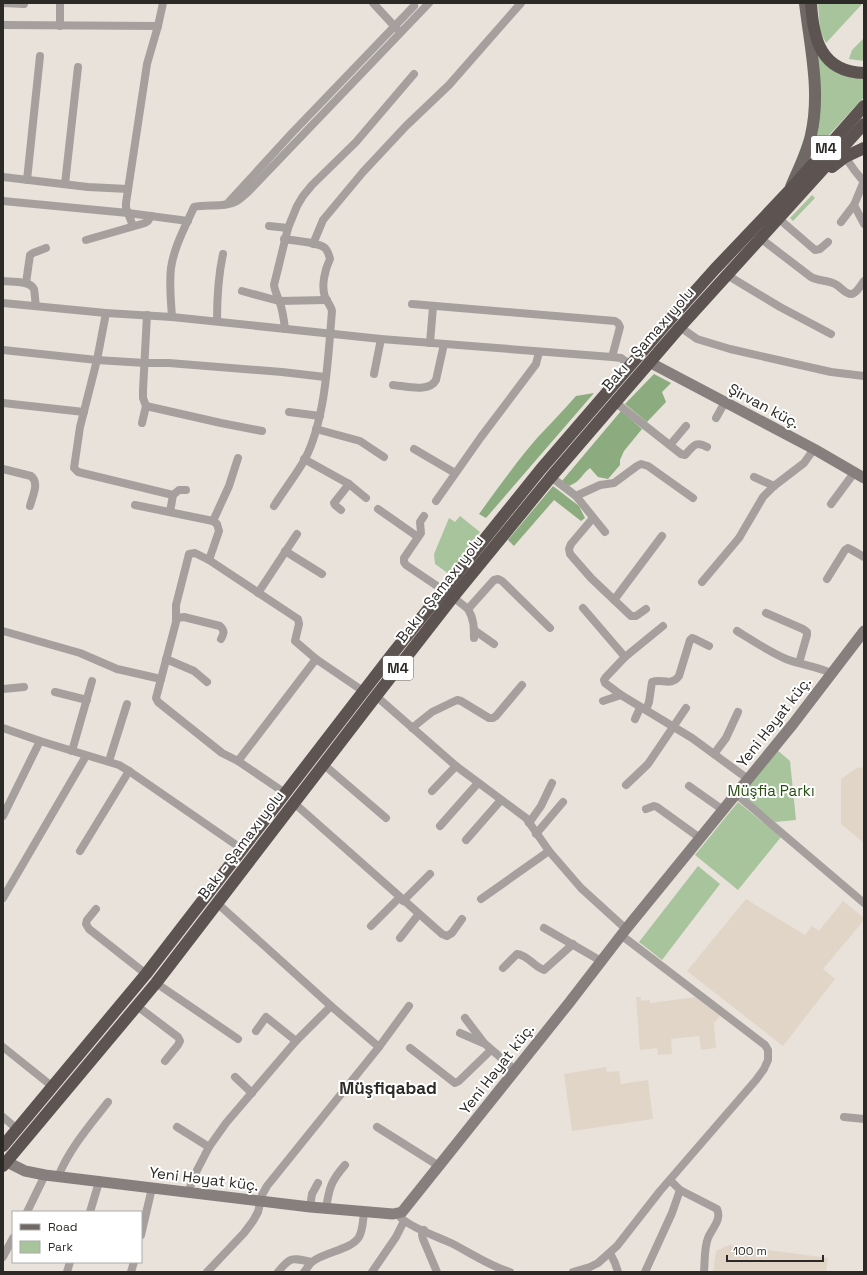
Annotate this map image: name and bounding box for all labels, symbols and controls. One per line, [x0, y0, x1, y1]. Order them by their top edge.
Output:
road number: M4 [811, 136, 841, 160]
street label: Bakı - Şamaxı yolu [597, 283, 698, 394]
street label: Şirvan küç. [725, 379, 803, 432]
street label: Bakı - Şamaxı yolu [392, 531, 487, 646]
road number: M4 [383, 656, 413, 680]
street label: Yeni Həyat küç. [732, 672, 815, 771]
park label: Müşfia Parkı [727, 781, 815, 800]
street label: Bakı - Şamaxı yolu [194, 787, 288, 903]
street label: Yeni Həyat küç. [455, 1019, 538, 1118]
district label: Müşfiqabad [339, 1077, 437, 1099]
street label: Yeni Həyat küç. [148, 1162, 260, 1195]
legend [12, 1211, 142, 1263]
text: Road [48, 1219, 77, 1235]
scale bar [727, 1237, 823, 1263]
text: Park [48, 1239, 73, 1255]
text: 100 m [733, 1243, 767, 1259]

